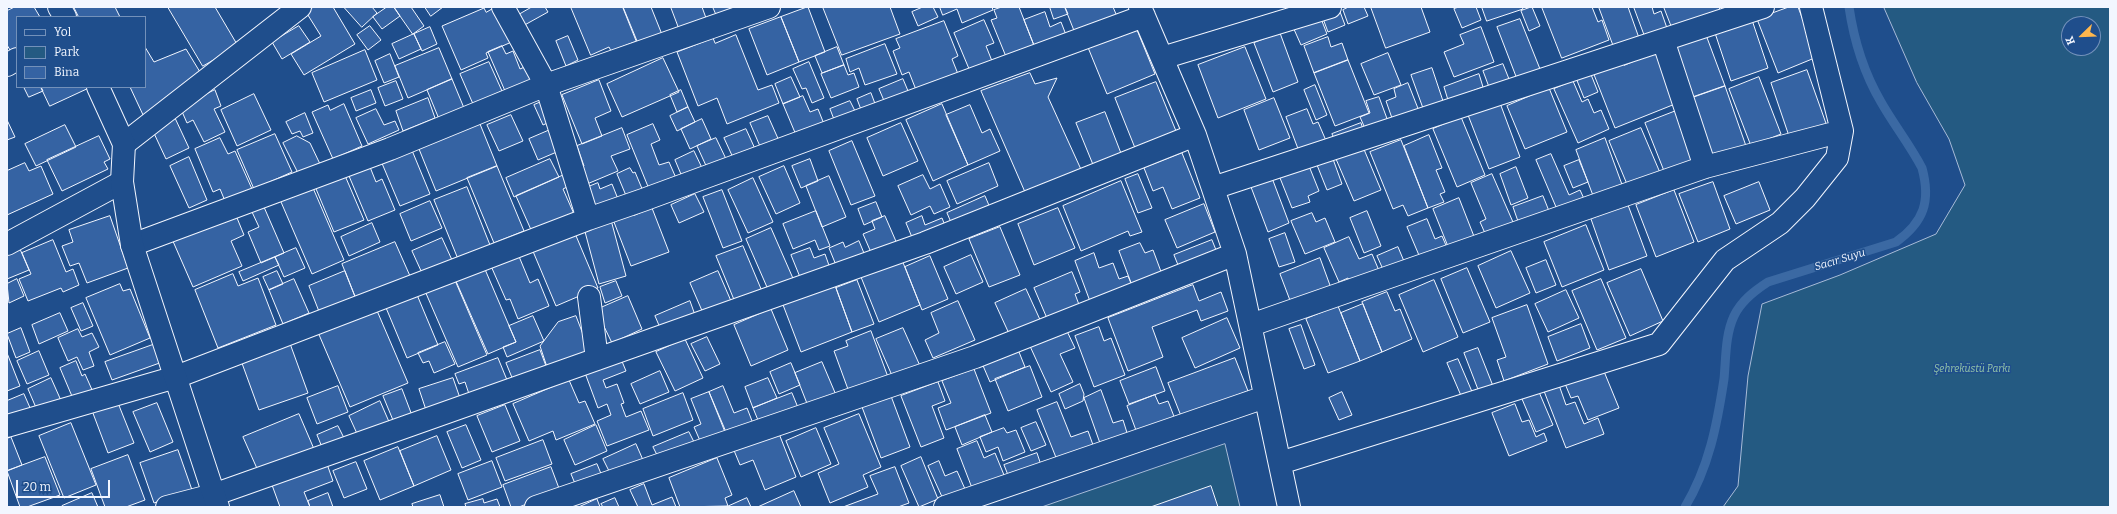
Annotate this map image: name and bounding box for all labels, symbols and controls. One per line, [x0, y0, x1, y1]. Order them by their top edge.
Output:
legend [16, 16, 146, 88]
north arrow [2061, 16, 2101, 56]
text: Yol [54, 25, 71, 39]
text: K [2063, 34, 2078, 47]
text: Park [54, 45, 79, 59]
text: Bina [54, 65, 79, 79]
water label: Sacır Suyu [1813, 246, 1867, 274]
park label: Şehreküstü Parkı [1934, 363, 2010, 375]
scale bar [18, 472, 112, 498]
text: 20 m [23, 480, 51, 494]

